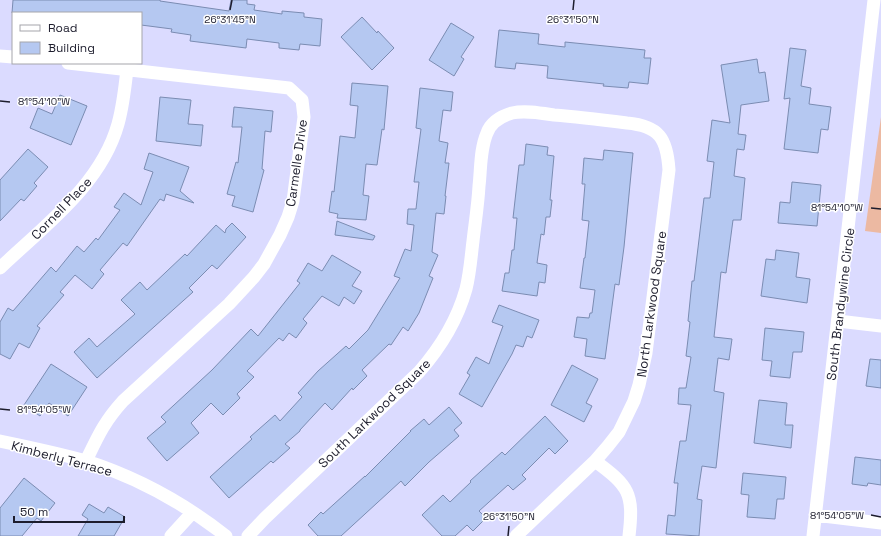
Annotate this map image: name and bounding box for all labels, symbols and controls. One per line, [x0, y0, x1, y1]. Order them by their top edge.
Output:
legend [12, 12, 142, 64]
text: 26°31'45"N [204, 13, 256, 26]
text: 26°31'50"N [547, 13, 599, 26]
text: Road [48, 20, 77, 36]
text: Building [48, 40, 95, 56]
text: 81°54'10"W [18, 95, 70, 108]
street label: Carmelle Drive [282, 118, 311, 208]
street label: Cornell Place [27, 174, 95, 243]
text: 81°54'10"W [811, 201, 863, 214]
street label: South Brandywine Circle [823, 227, 858, 381]
street label: North Larkwood Square [633, 230, 670, 378]
street label: South Larkwood Square [315, 355, 434, 472]
text: 81°54'05"W [17, 403, 71, 416]
street label: Kimberly Terrace [10, 437, 114, 480]
scale bar [14, 498, 124, 524]
text: 50 m [20, 504, 48, 520]
text: 81°54'05"W [810, 509, 864, 522]
text: 26°31'50"N [483, 510, 535, 523]

